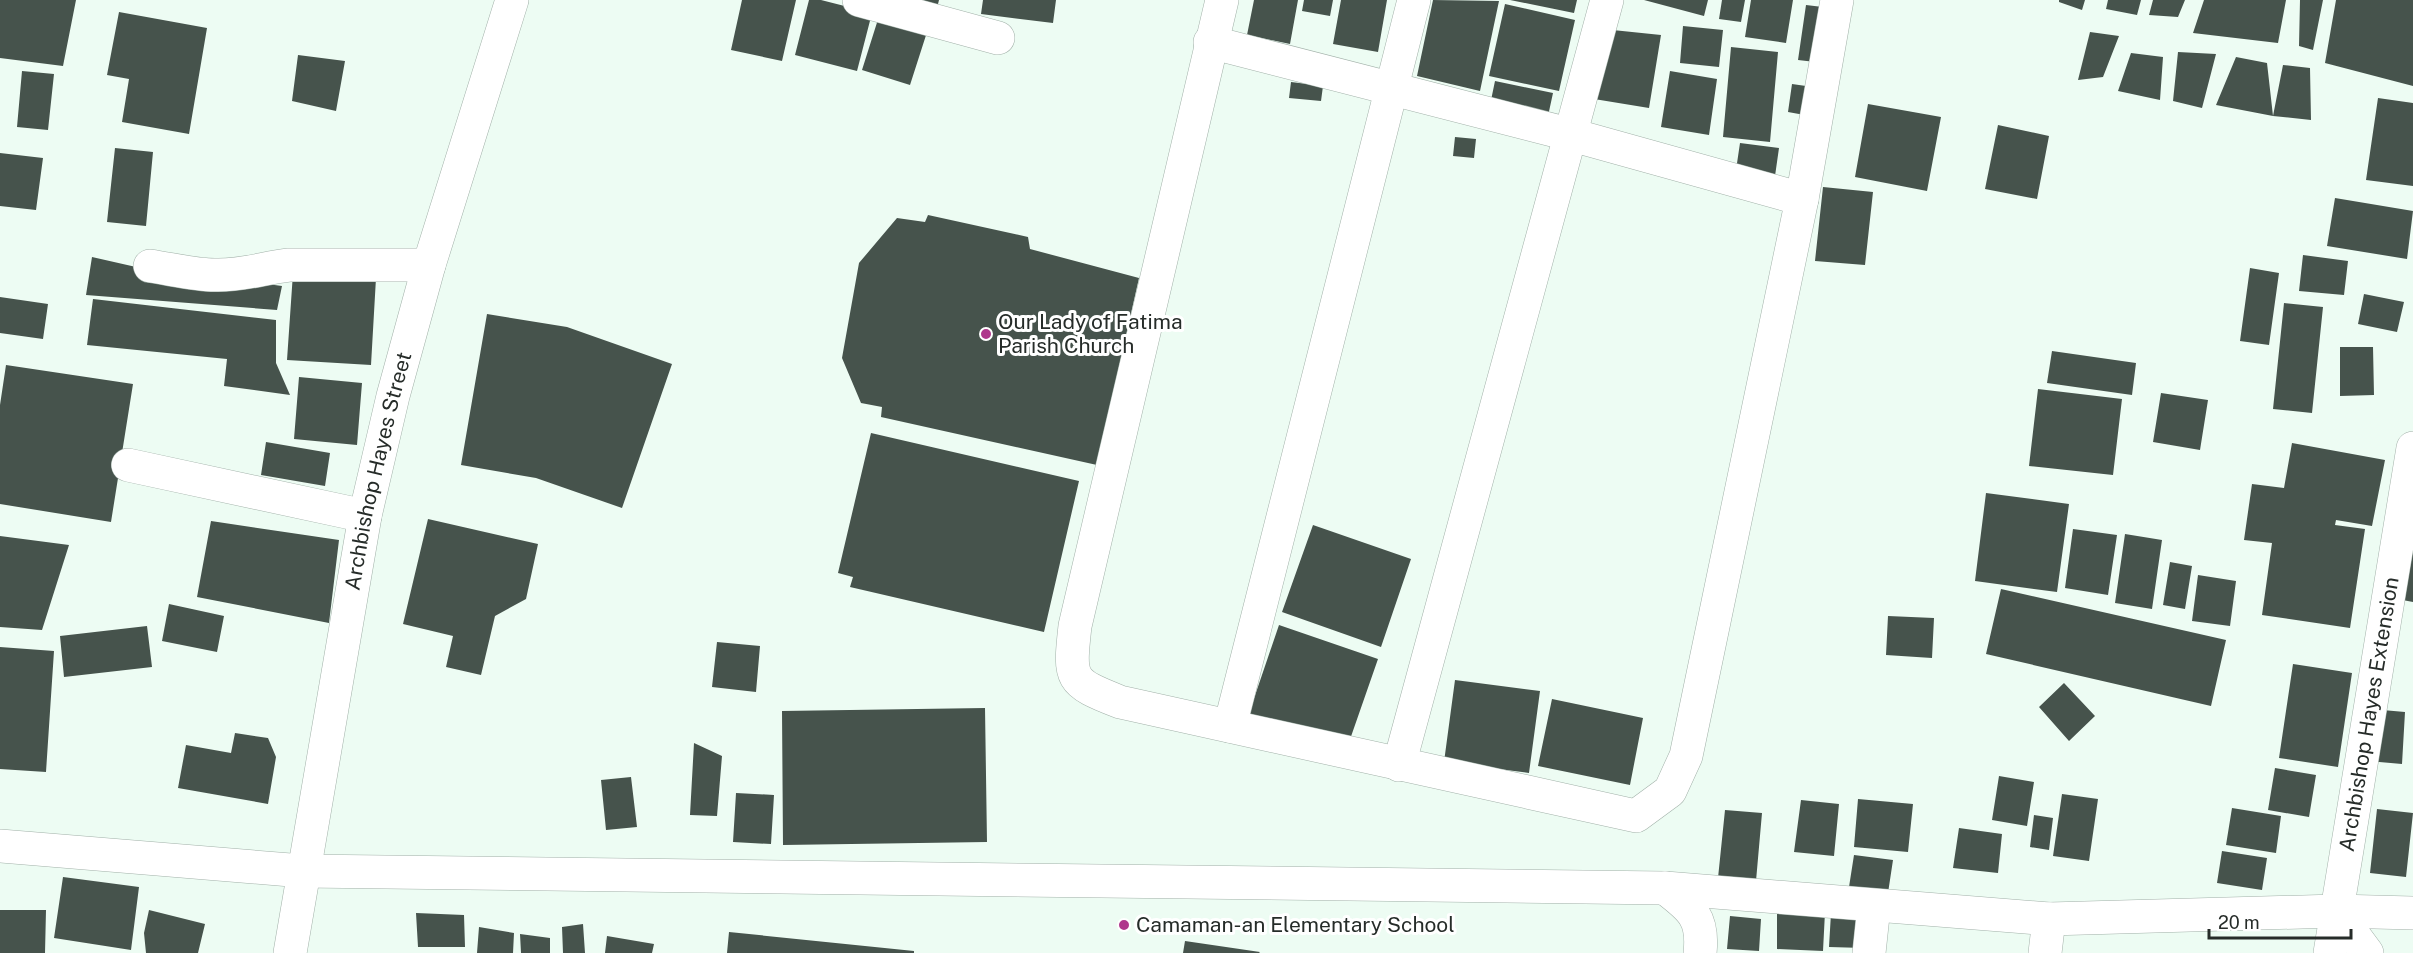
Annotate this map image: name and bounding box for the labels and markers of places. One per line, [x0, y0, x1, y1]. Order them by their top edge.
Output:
place label: Our Lady of Fatima Parish Church [998, 309, 1183, 358]
marker: Our Lady of Fatima Parish Church [979, 327, 993, 341]
place label: Camaman-an Elementary School [1136, 912, 1455, 937]
marker: Camaman-an Elementary School [1117, 918, 1131, 932]

